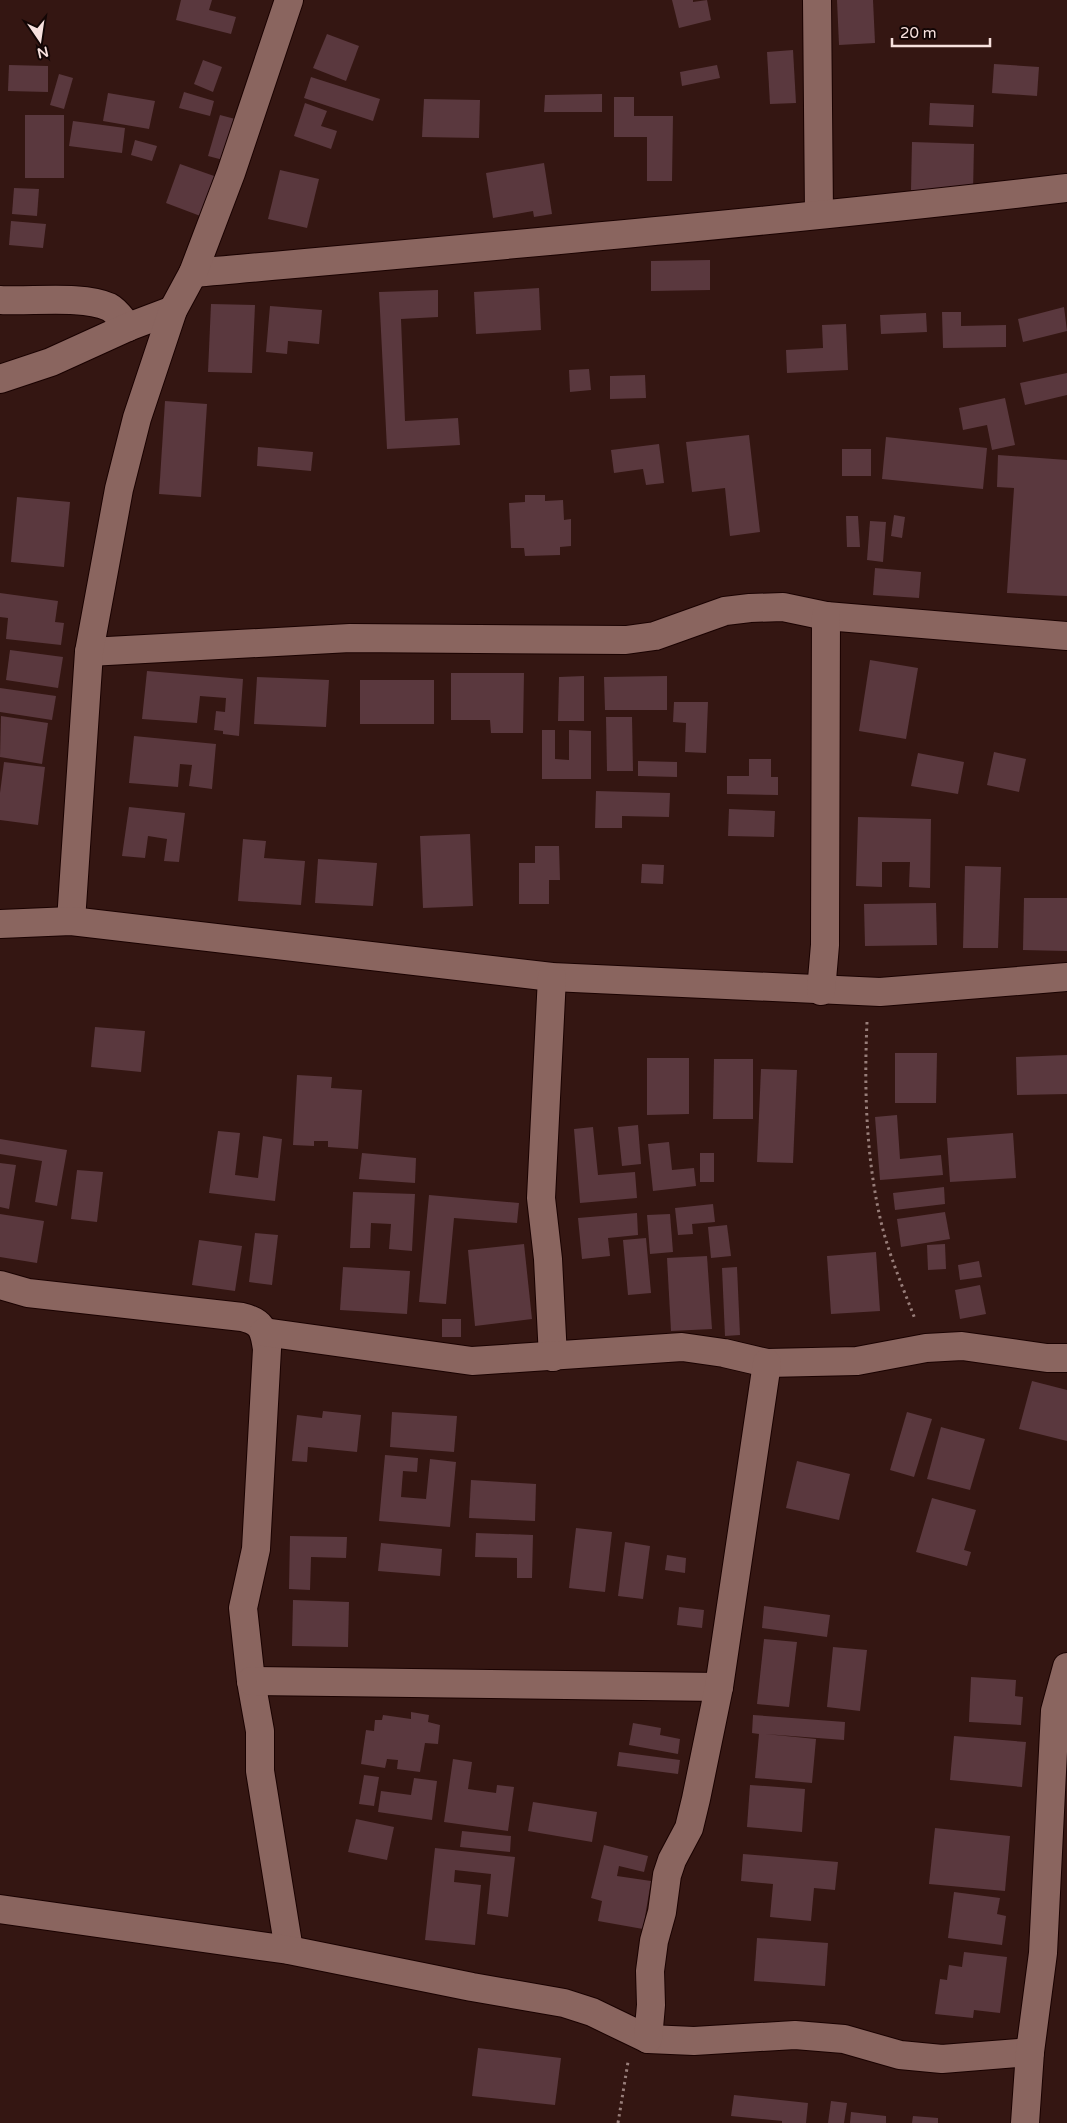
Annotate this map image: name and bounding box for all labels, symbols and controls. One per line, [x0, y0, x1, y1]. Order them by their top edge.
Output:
north arrow [15, 15, 65, 65]
scale bar [892, 15, 990, 47]
text: 20 m [900, 24, 937, 42]
text: N [35, 43, 50, 62]

